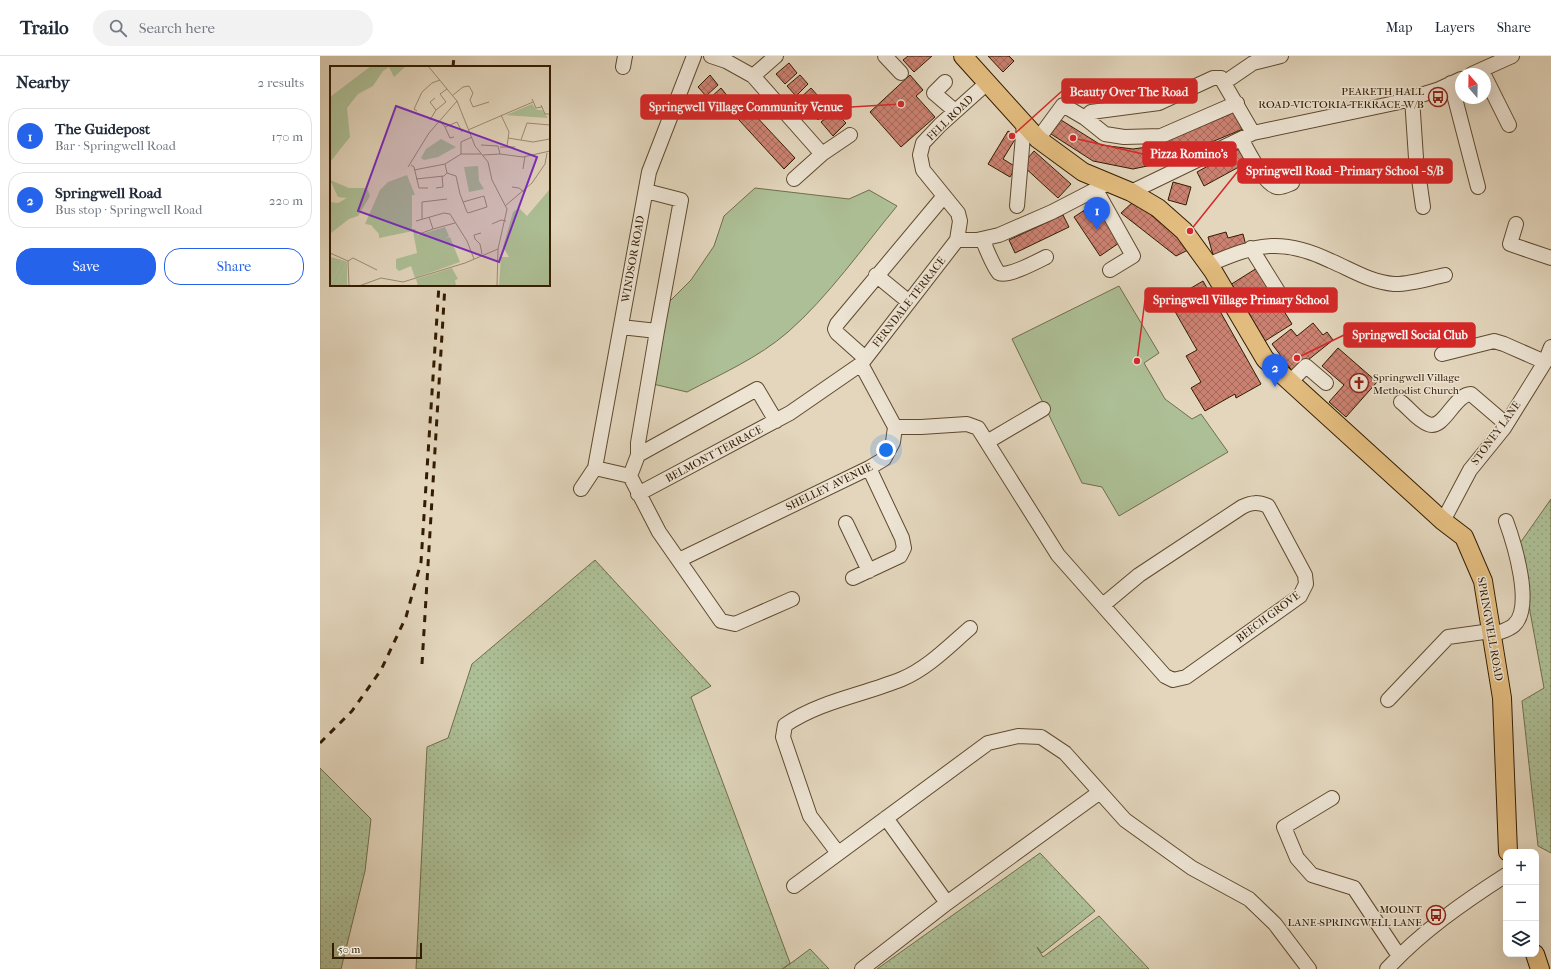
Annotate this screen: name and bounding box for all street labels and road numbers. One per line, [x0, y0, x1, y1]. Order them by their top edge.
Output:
street label: FELL ROAD [924, 93, 976, 143]
street label: WINDSOR ROAD [619, 214, 647, 305]
street label: FERNDALE TERRACE [870, 254, 948, 350]
street label: STONEY LANE [1469, 398, 1524, 467]
street label: BELMONT TERRACE [663, 423, 765, 485]
street label: SHELLEY AVENUE [784, 460, 875, 514]
street label: SPRINGWELL ROAD [1474, 576, 1506, 682]
street label: BEECH GROVE [1233, 589, 1303, 645]

